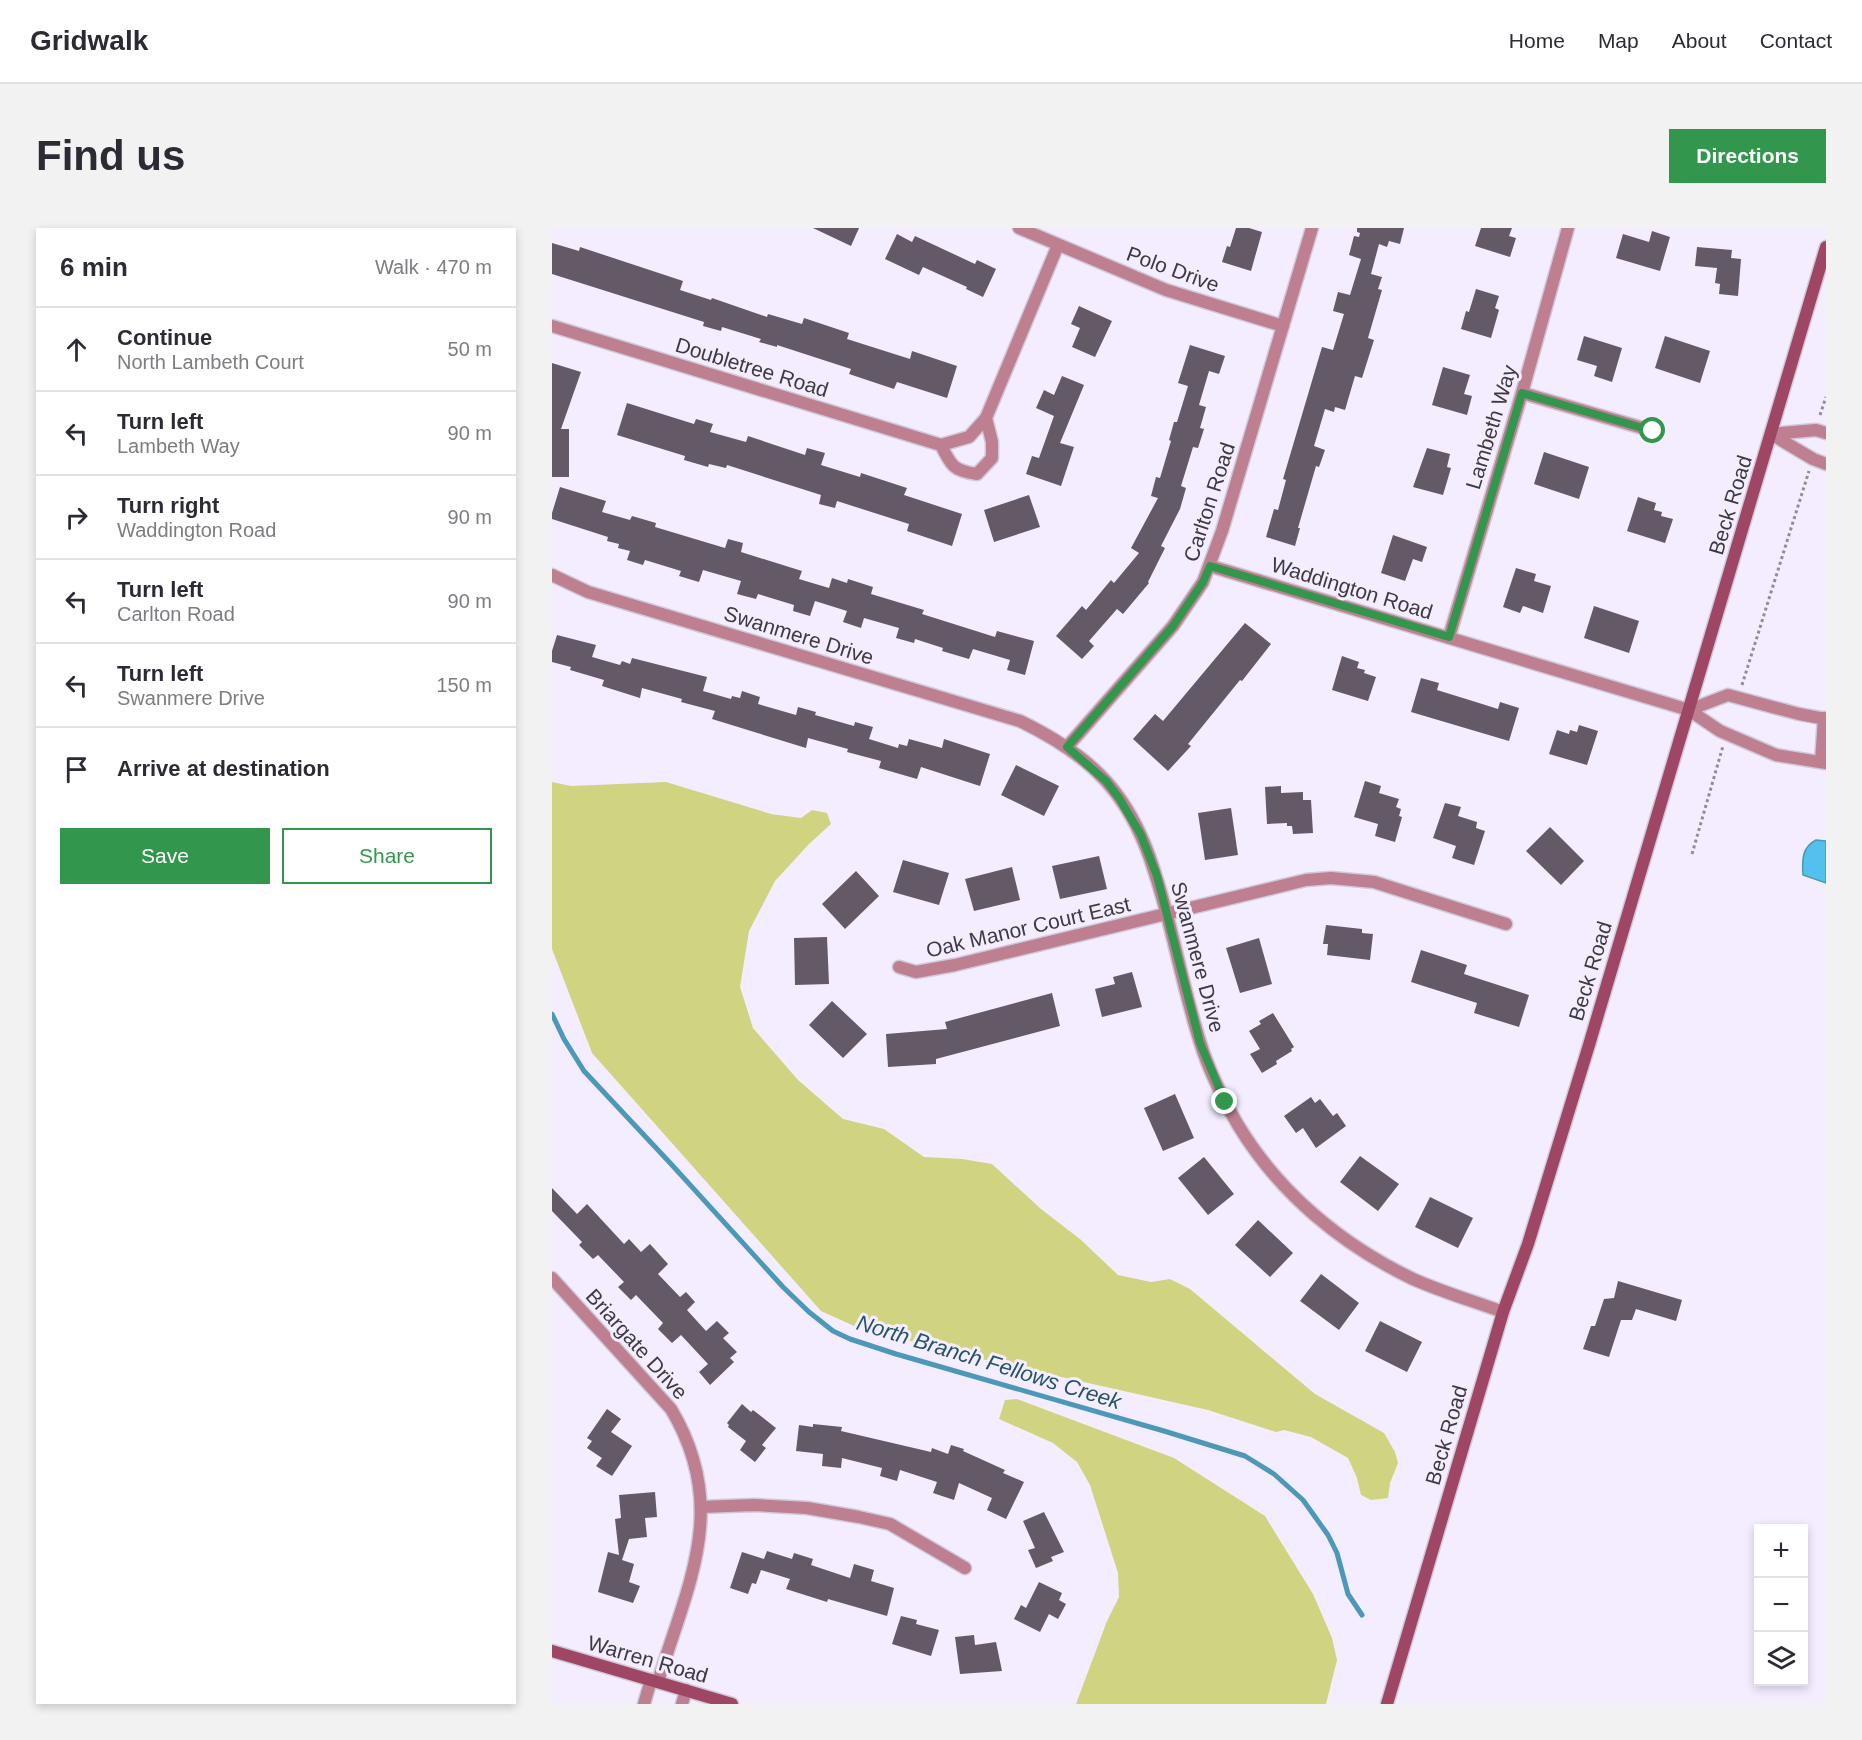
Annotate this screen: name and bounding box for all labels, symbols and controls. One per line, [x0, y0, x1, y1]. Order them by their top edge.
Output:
text: Gridwalk [30, 25, 148, 56]
text: Home [1509, 29, 1565, 52]
text: Map [1598, 29, 1639, 52]
text: About [1672, 29, 1727, 52]
text: Contact [1760, 29, 1832, 52]
button: Directions [1669, 129, 1826, 183]
text: Find us [36, 132, 185, 179]
street label: Polo Drive [1124, 242, 1222, 296]
text: 6 min [60, 252, 128, 282]
text: Walk · 470 m [375, 256, 492, 278]
text: Continue [117, 325, 212, 350]
icon: ahead [60, 333, 93, 366]
street label: Doubletree Road [673, 333, 831, 401]
text: 50 m [448, 338, 492, 360]
text: North Lambeth Court [117, 351, 304, 373]
street label: Lambeth Way [1461, 362, 1521, 492]
text: Turn left [117, 409, 203, 434]
icon: left [60, 417, 93, 450]
route start [1639, 417, 1665, 443]
text: 90 m [448, 422, 492, 444]
text: Lambeth Way [117, 435, 240, 457]
street label: Carlton Road [1179, 440, 1239, 564]
street label: Beck Road [1704, 453, 1756, 557]
text: Turn right [117, 493, 219, 518]
icon: right [60, 501, 93, 534]
text: 90 m [448, 506, 492, 528]
text: Waddington Road [117, 519, 276, 541]
street label: Waddington Road [1269, 553, 1435, 623]
text: Turn left [117, 577, 203, 602]
icon: left [60, 585, 93, 618]
text: 90 m [448, 590, 492, 612]
street label: Swanmere Drive [721, 601, 877, 669]
text: Carlton Road [117, 603, 235, 625]
text: Turn left [117, 661, 203, 686]
icon: left [60, 669, 93, 702]
text: 150 m [436, 674, 492, 696]
text: Swanmere Drive [117, 687, 265, 709]
icon: arrive [60, 753, 93, 786]
text: Arrive at destination [117, 756, 330, 781]
button: Save [60, 828, 270, 884]
button: Share [282, 828, 492, 884]
street label: Swanmere Drive [1167, 879, 1229, 1035]
street label: Oak Manor Court East [924, 892, 1133, 962]
street label: Beck Road [1564, 919, 1616, 1023]
route end [1211, 1088, 1237, 1114]
street label: Briargate Drive [582, 1284, 692, 1404]
water label: North Branch Fellows Creek [854, 1310, 1125, 1414]
street label: Beck Road [1421, 1382, 1471, 1488]
map controls [1754, 1524, 1808, 1686]
button: + [1754, 1524, 1808, 1578]
button: − [1754, 1578, 1808, 1632]
street label: Warren Road [585, 1631, 711, 1687]
button: layers [1754, 1632, 1808, 1686]

